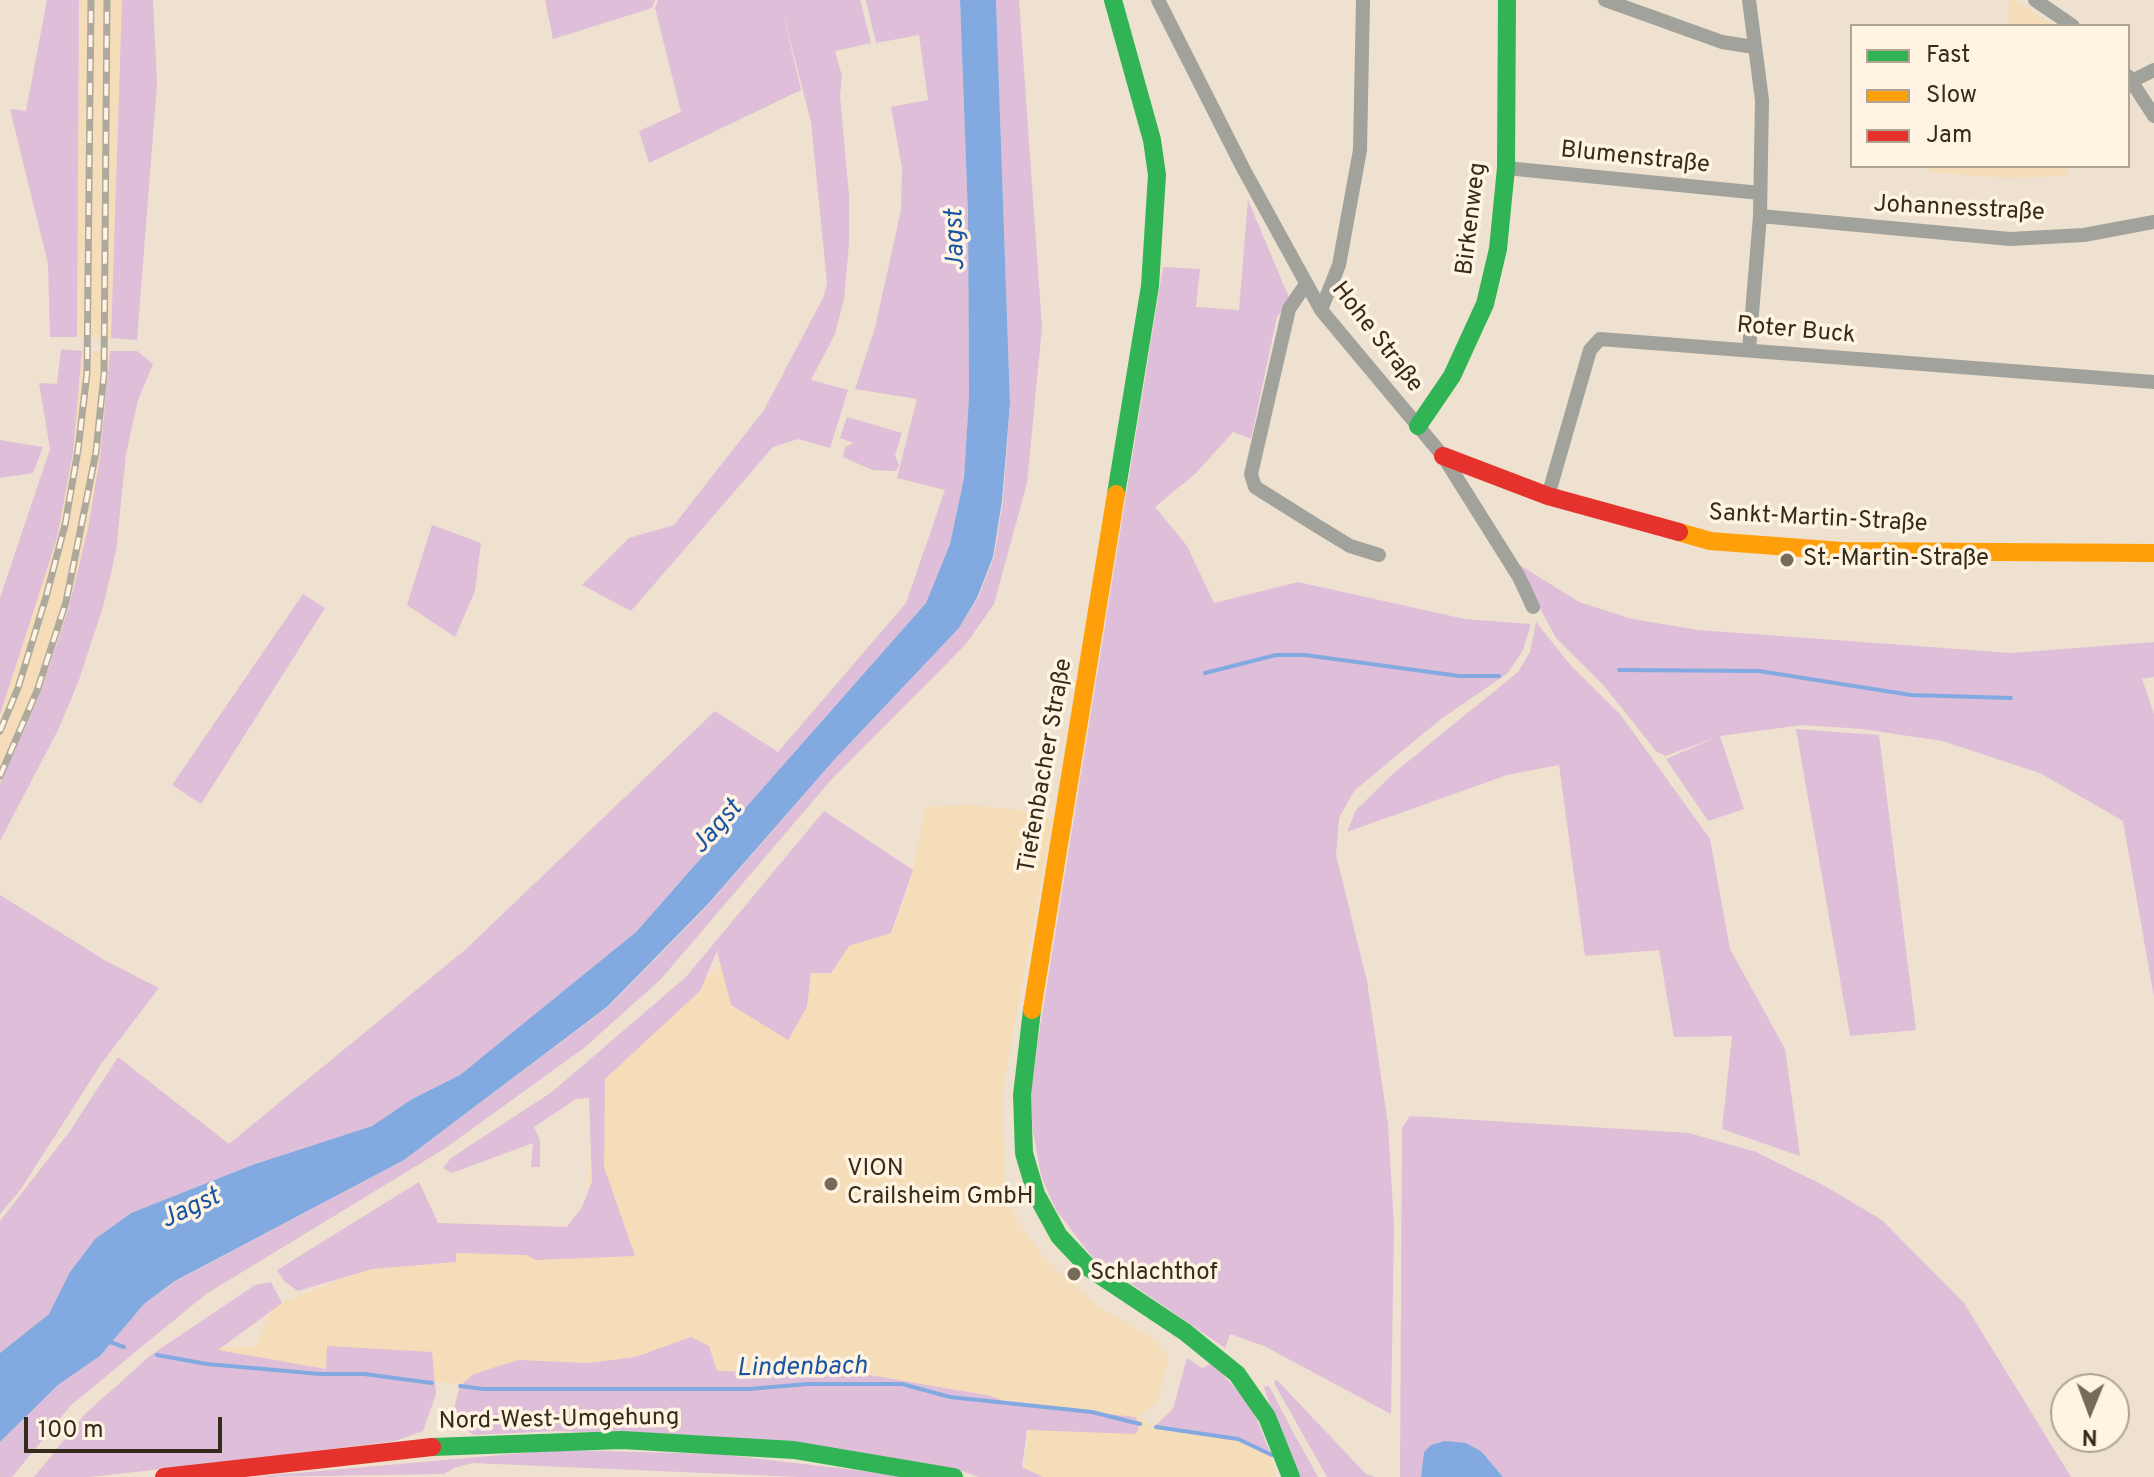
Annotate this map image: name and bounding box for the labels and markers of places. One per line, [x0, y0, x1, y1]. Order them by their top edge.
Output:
place label: St.-Martin-Straße [1803, 546, 1989, 574]
marker: St.-Martin-Straße [1778, 551, 1796, 569]
place label: VION Crailsheim GmbH [847, 1156, 1034, 1212]
marker: VION Crailsheim GmbH [822, 1175, 840, 1193]
place label: Schlachthof [1090, 1260, 1218, 1288]
marker: Schlachthof [1065, 1265, 1083, 1283]

